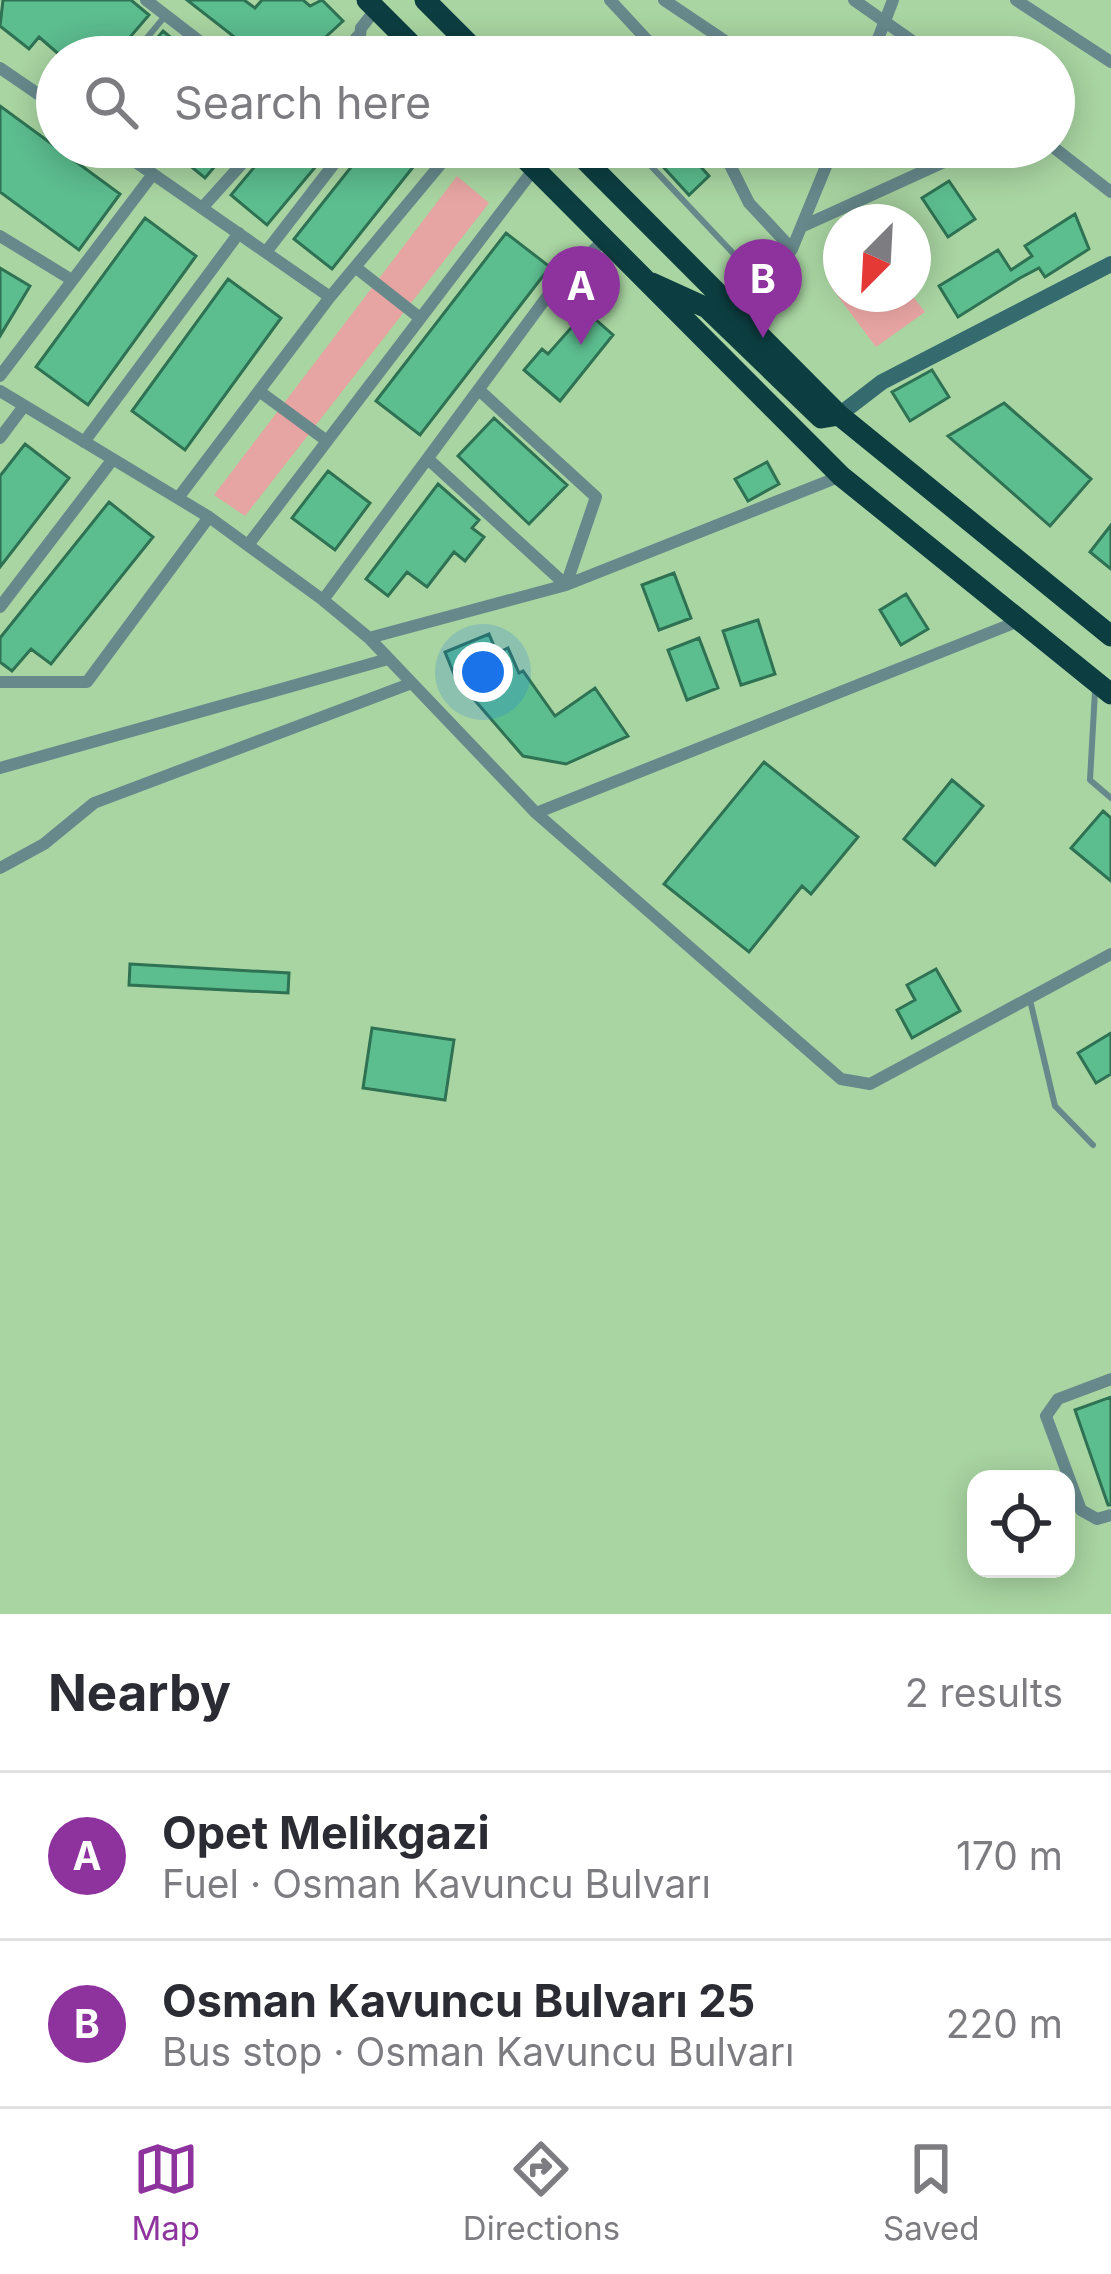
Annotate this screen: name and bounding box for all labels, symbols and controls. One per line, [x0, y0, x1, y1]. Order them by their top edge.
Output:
search box [36, 36, 1075, 168]
icon: search [78, 69, 144, 135]
text: Search here [174, 75, 431, 130]
north arrow [823, 204, 931, 312]
pin: B [724, 239, 802, 338]
pin: A [542, 246, 620, 345]
your location [453, 642, 513, 702]
map controls [967, 1470, 1075, 1578]
button: locate [967, 1470, 1075, 1578]
text: Nearby [48, 1662, 231, 1723]
text: 2 results [905, 1669, 1063, 1716]
text: Opet Melikgazi [162, 1805, 490, 1860]
text: A [72, 1832, 102, 1879]
text: 170 m [956, 1832, 1063, 1879]
text: Fuel · Osman Kavuncu Bulvarı [162, 1860, 711, 1907]
text: Osman Kavuncu Bulvarı 25 [162, 1973, 755, 2028]
text: B [74, 2000, 100, 2047]
text: 220 m [946, 2000, 1063, 2047]
text: Bus stop · Osman Kavuncu Bulvarı [162, 2028, 794, 2075]
tab: Map [131, 2136, 200, 2248]
tab: Directions [463, 2136, 620, 2248]
tab: Saved [883, 2136, 980, 2248]

